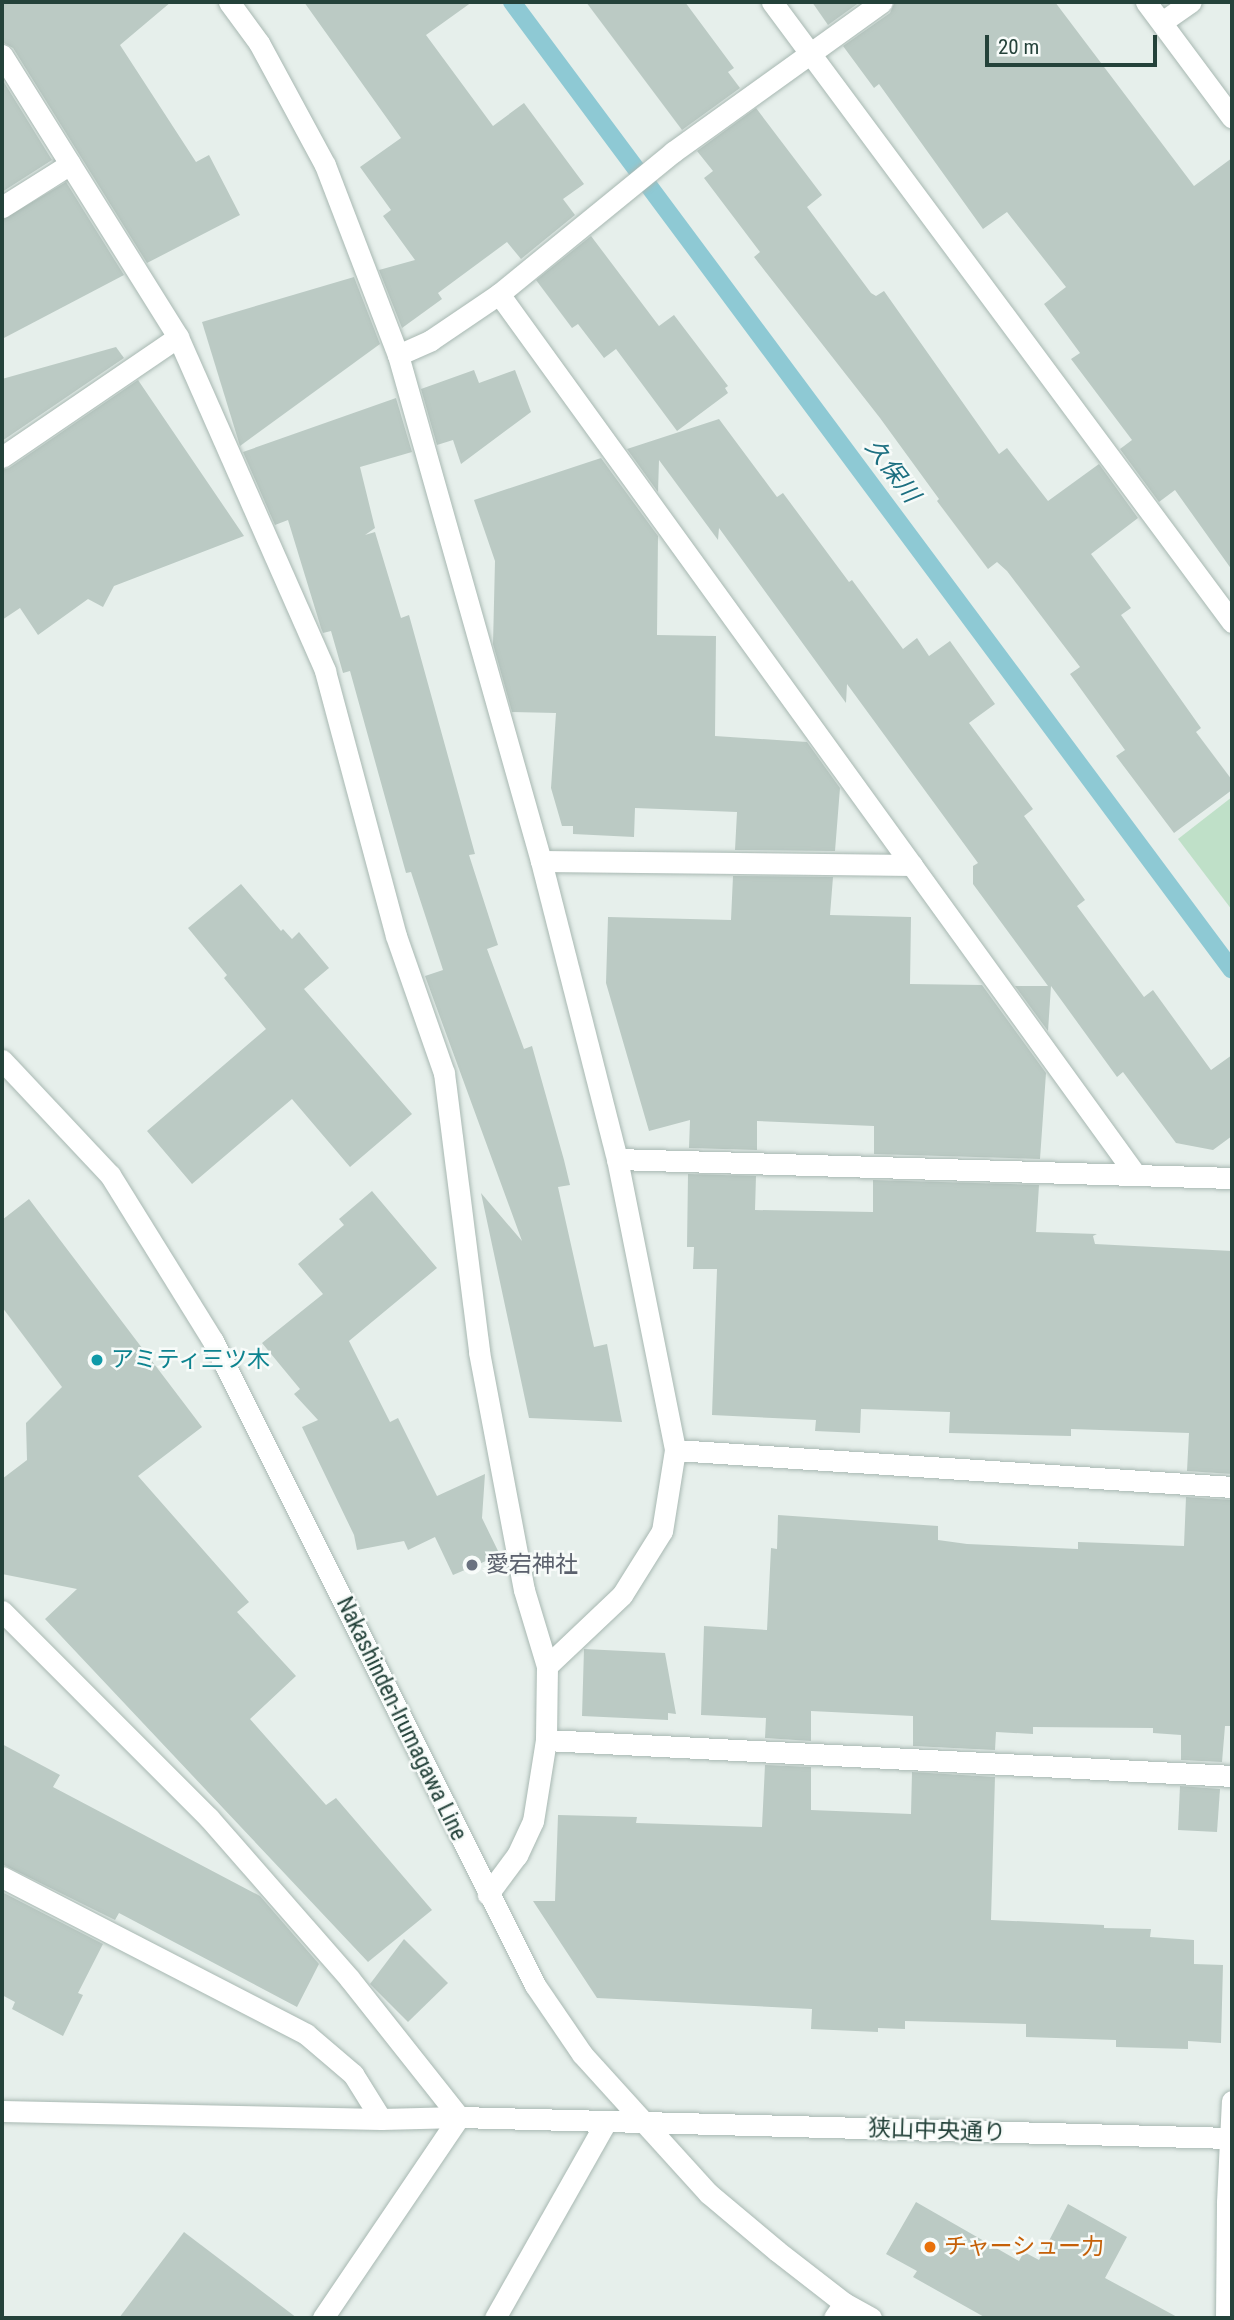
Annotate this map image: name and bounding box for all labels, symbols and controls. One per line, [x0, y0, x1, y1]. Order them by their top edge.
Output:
scale bar [989, 21, 1160, 65]
text: 20 m [998, 35, 1039, 59]
water label: 久保川 [859, 434, 925, 508]
place label: アミティ三ツ木 [111, 1346, 272, 1374]
marker: アミティ三ツ木 [89, 1352, 105, 1368]
place label: 愛宕神社 [486, 1551, 578, 1579]
marker: 愛宕神社 [464, 1557, 480, 1573]
street label: Nakashinden-Irumagawa Line [330, 1593, 472, 1845]
street label: 狭山中央通り [868, 2115, 1006, 2147]
place label: チャーシュー力 [944, 2233, 1105, 2261]
marker: チャーシュー力 [922, 2239, 938, 2255]

